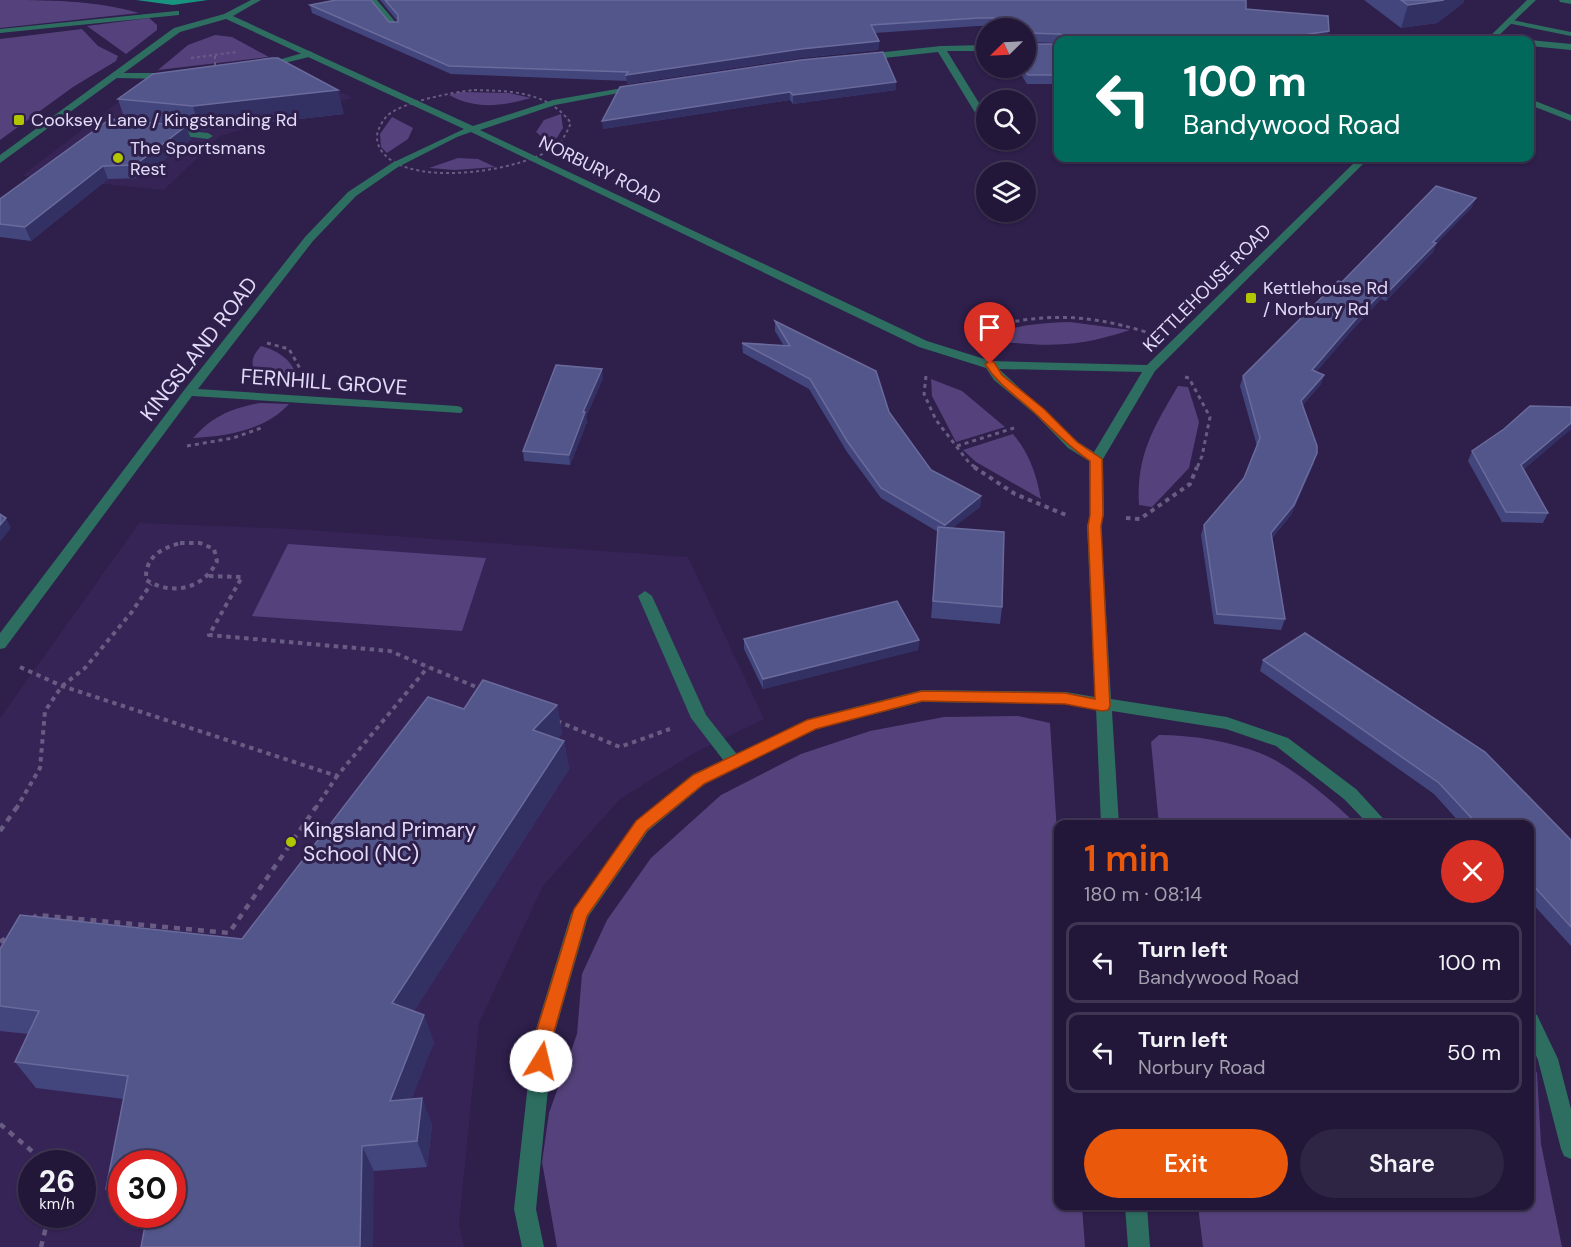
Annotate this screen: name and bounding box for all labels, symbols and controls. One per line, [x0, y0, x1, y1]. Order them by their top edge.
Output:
north arrow [976, 18, 1036, 78]
map controls [976, 18, 1036, 222]
text: 100 m [1183, 54, 1307, 109]
icon: left [1084, 60, 1162, 138]
button: search [976, 90, 1036, 150]
text: Bandywood Road [1183, 107, 1401, 142]
place label: Cooksey Lane / Kingstanding Rd [31, 108, 297, 132]
marker: Cooksey Lane / Kingstanding Rd [12, 113, 26, 127]
street label: NORBURY ROAD [535, 130, 665, 210]
place label: The Sportsmans Rest [130, 136, 266, 181]
marker: The Sportsmans Rest [111, 151, 125, 165]
button: layers [976, 162, 1036, 222]
street label: KETTLEHOUSE ROAD [1138, 219, 1276, 357]
street label: KINGSLAND ROAD [134, 271, 264, 427]
place label: Kettlehouse Rd / Norbury Rd [1263, 276, 1388, 321]
marker: Kettlehouse Rd / Norbury Rd [1244, 291, 1258, 305]
pin [964, 302, 1015, 364]
icon: arrive [973, 311, 1006, 344]
street label: FERNHILL GROVE [240, 362, 408, 402]
place label: Kingsland Primary School (NC) [303, 816, 476, 868]
marker: Kingsland Primary School (NC) [284, 835, 298, 849]
text: 1 min [1084, 835, 1170, 882]
button: close [1441, 840, 1504, 903]
text: 180 m · 08:14 [1084, 881, 1202, 907]
text: Turn left [1138, 935, 1228, 964]
icon: left [1087, 946, 1120, 979]
text: 100 m [1439, 948, 1501, 977]
text: Bandywood Road [1138, 964, 1299, 990]
text: Turn left [1138, 1025, 1228, 1054]
position arrow [509, 1029, 573, 1093]
icon: left [1087, 1036, 1120, 1069]
text: 50 m [1447, 1038, 1501, 1067]
text: Norbury Road [1138, 1054, 1265, 1080]
button: Exit [1084, 1129, 1288, 1198]
button: Share [1300, 1129, 1504, 1198]
speed limit sign: 30 [108, 1150, 186, 1228]
text: 26 [39, 1162, 75, 1201]
text: km/h [39, 1194, 75, 1214]

